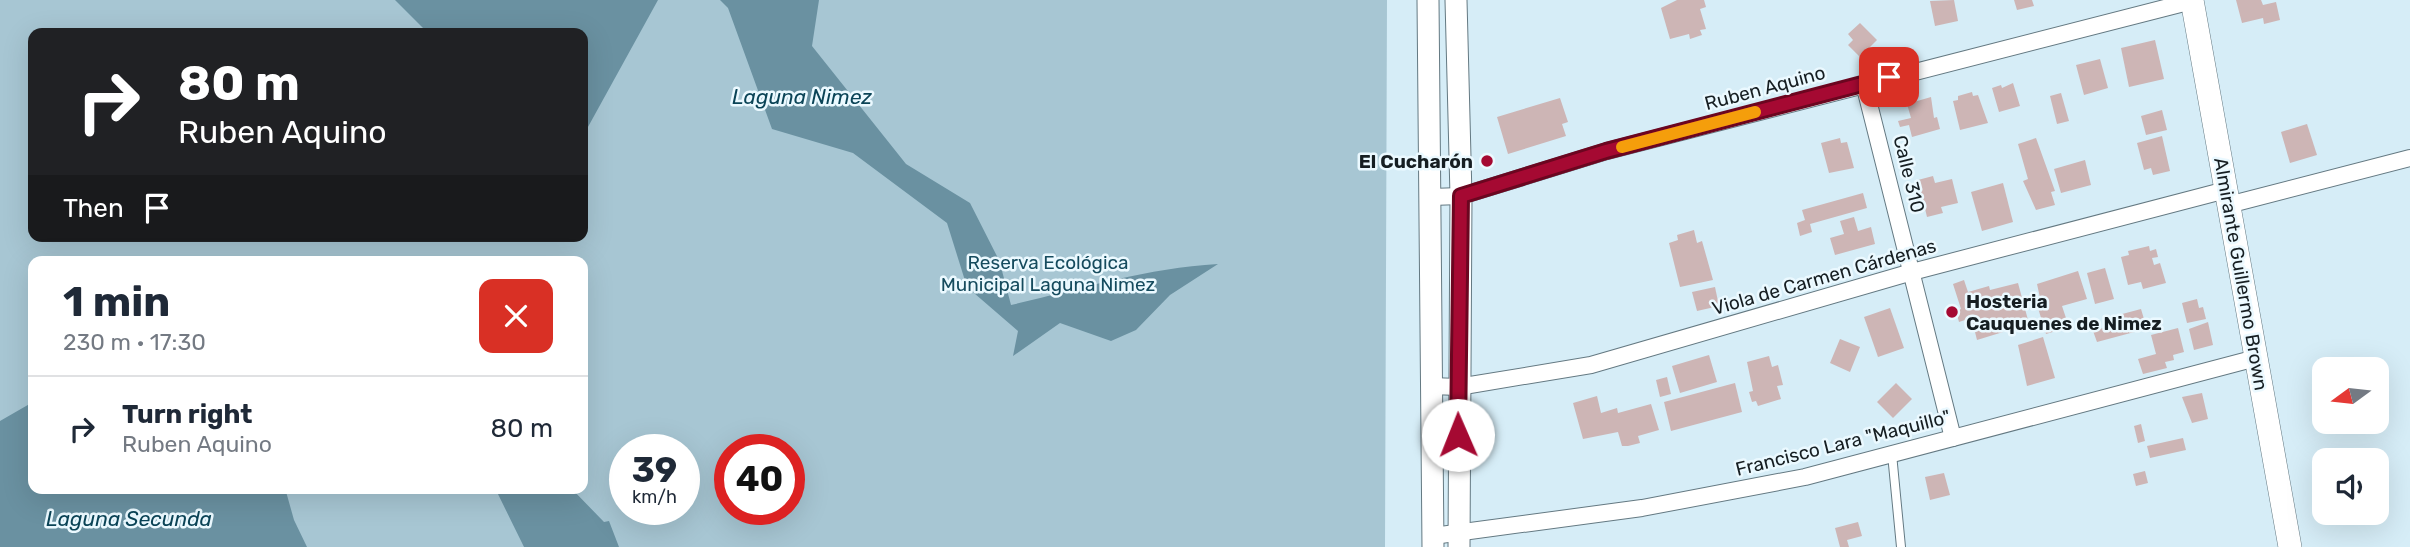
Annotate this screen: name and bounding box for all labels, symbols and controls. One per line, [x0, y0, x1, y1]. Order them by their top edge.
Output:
pin [1859, 47, 1919, 107]
text: 80 m [178, 54, 300, 112]
icon: right [63, 56, 154, 147]
icon: arrive [1870, 58, 1908, 96]
street label: Ruben Aquino [1702, 61, 1828, 115]
water label: Laguna Nimez [732, 84, 872, 109]
text: Ruben Aquino [178, 113, 387, 151]
street label: Calle 310 [1888, 133, 1930, 215]
place label: El Cucharón [1359, 150, 1473, 173]
marker: El Cucharón [1479, 153, 1495, 169]
street label: Almirante Guillermo Brown [2209, 156, 2273, 392]
icon: arrive [138, 189, 176, 227]
text: Then [63, 193, 124, 224]
street label: Viola de Carmen Cárdenas [1709, 234, 1939, 320]
park label: Reserva Ecológica Municipal Laguna Nimez [941, 251, 1155, 296]
text: 1 min [63, 277, 170, 327]
button: close [479, 279, 553, 353]
place label: Hosteria Cauquenes de Nimez [1966, 290, 2162, 335]
marker: Hosteria Cauquenes de Nimez [1944, 304, 1960, 320]
text: 230 m · 17:30 [63, 328, 206, 356]
north arrow [2312, 357, 2389, 434]
map controls [2312, 357, 2389, 525]
position arrow [1421, 398, 1495, 472]
text: Turn right [122, 399, 252, 430]
street label: Francisco Lara "Maquillo" [1733, 405, 1953, 481]
icon: right [63, 410, 101, 448]
text: 80 m [490, 413, 553, 444]
text: Ruben Aquino [122, 430, 272, 458]
speed limit sign: 40 [714, 434, 805, 525]
button: sound [2312, 448, 2389, 525]
text: 39 [632, 449, 677, 491]
text: km/h [632, 486, 677, 508]
water label: Laguna Secunda [46, 506, 212, 531]

